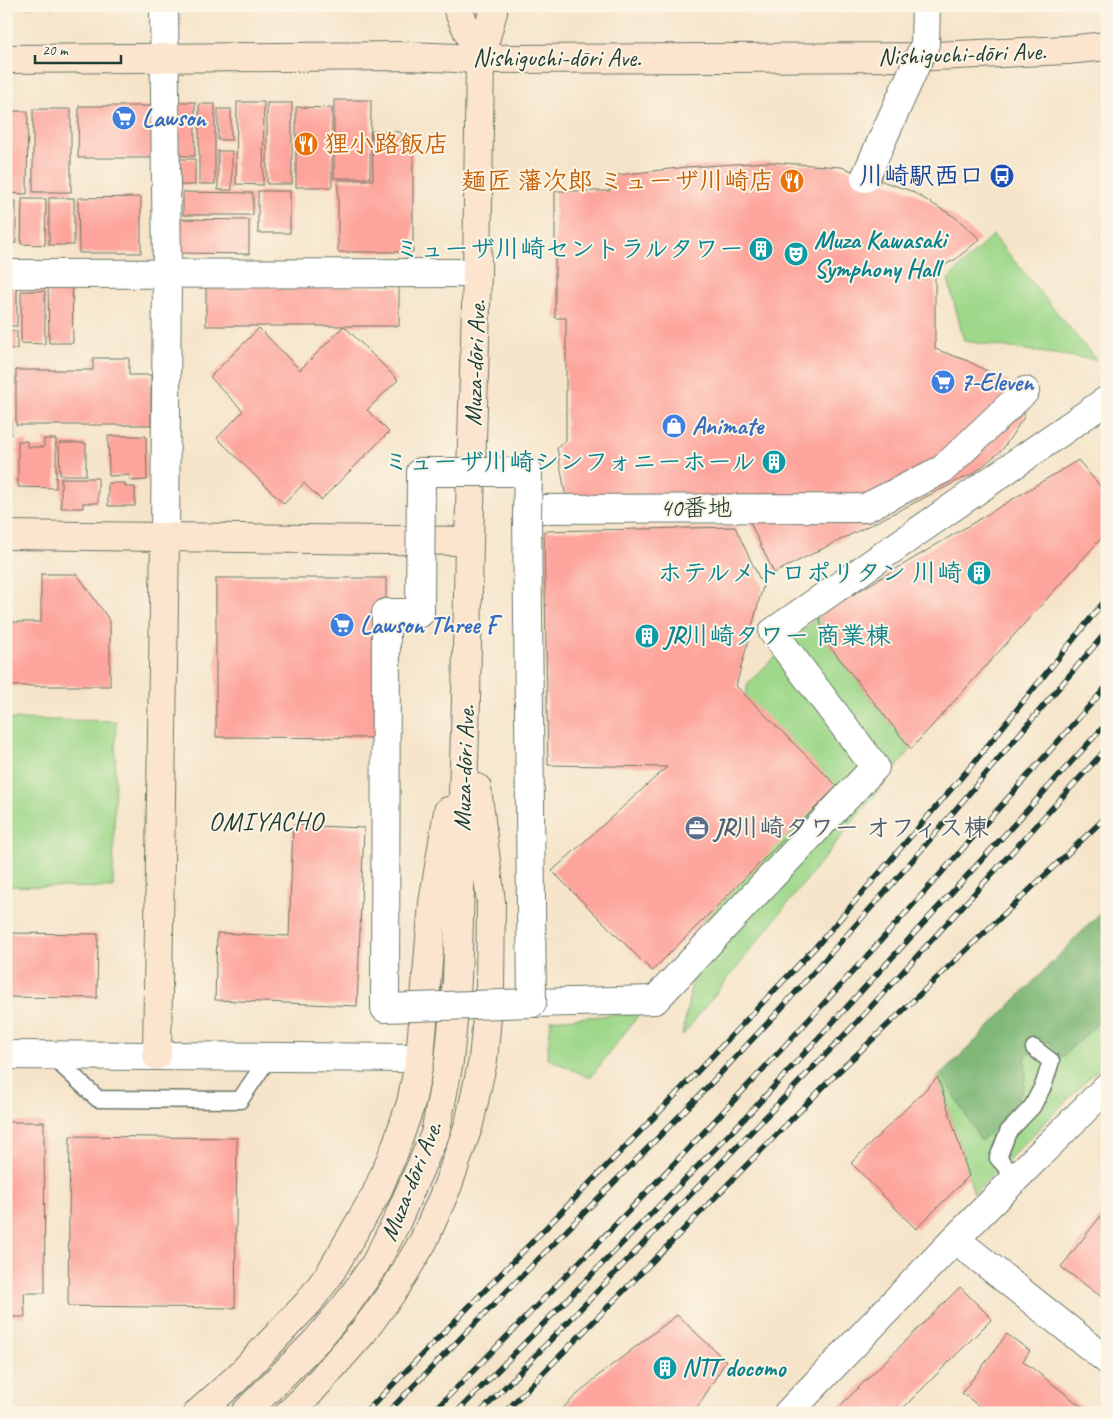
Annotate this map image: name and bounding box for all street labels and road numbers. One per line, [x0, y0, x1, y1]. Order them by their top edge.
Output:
street label: Nishiguchi-dōri Ave. [877, 35, 1047, 73]
street label: Nishiguchi-dōri Ave. [473, 42, 641, 74]
street label: Muza-dōri Ave. [457, 299, 493, 427]
street label: 40番地 [660, 492, 732, 524]
street label: Muza-dōri Ave. [446, 704, 482, 832]
street label: Muza-dōri Ave. [373, 1116, 449, 1246]

